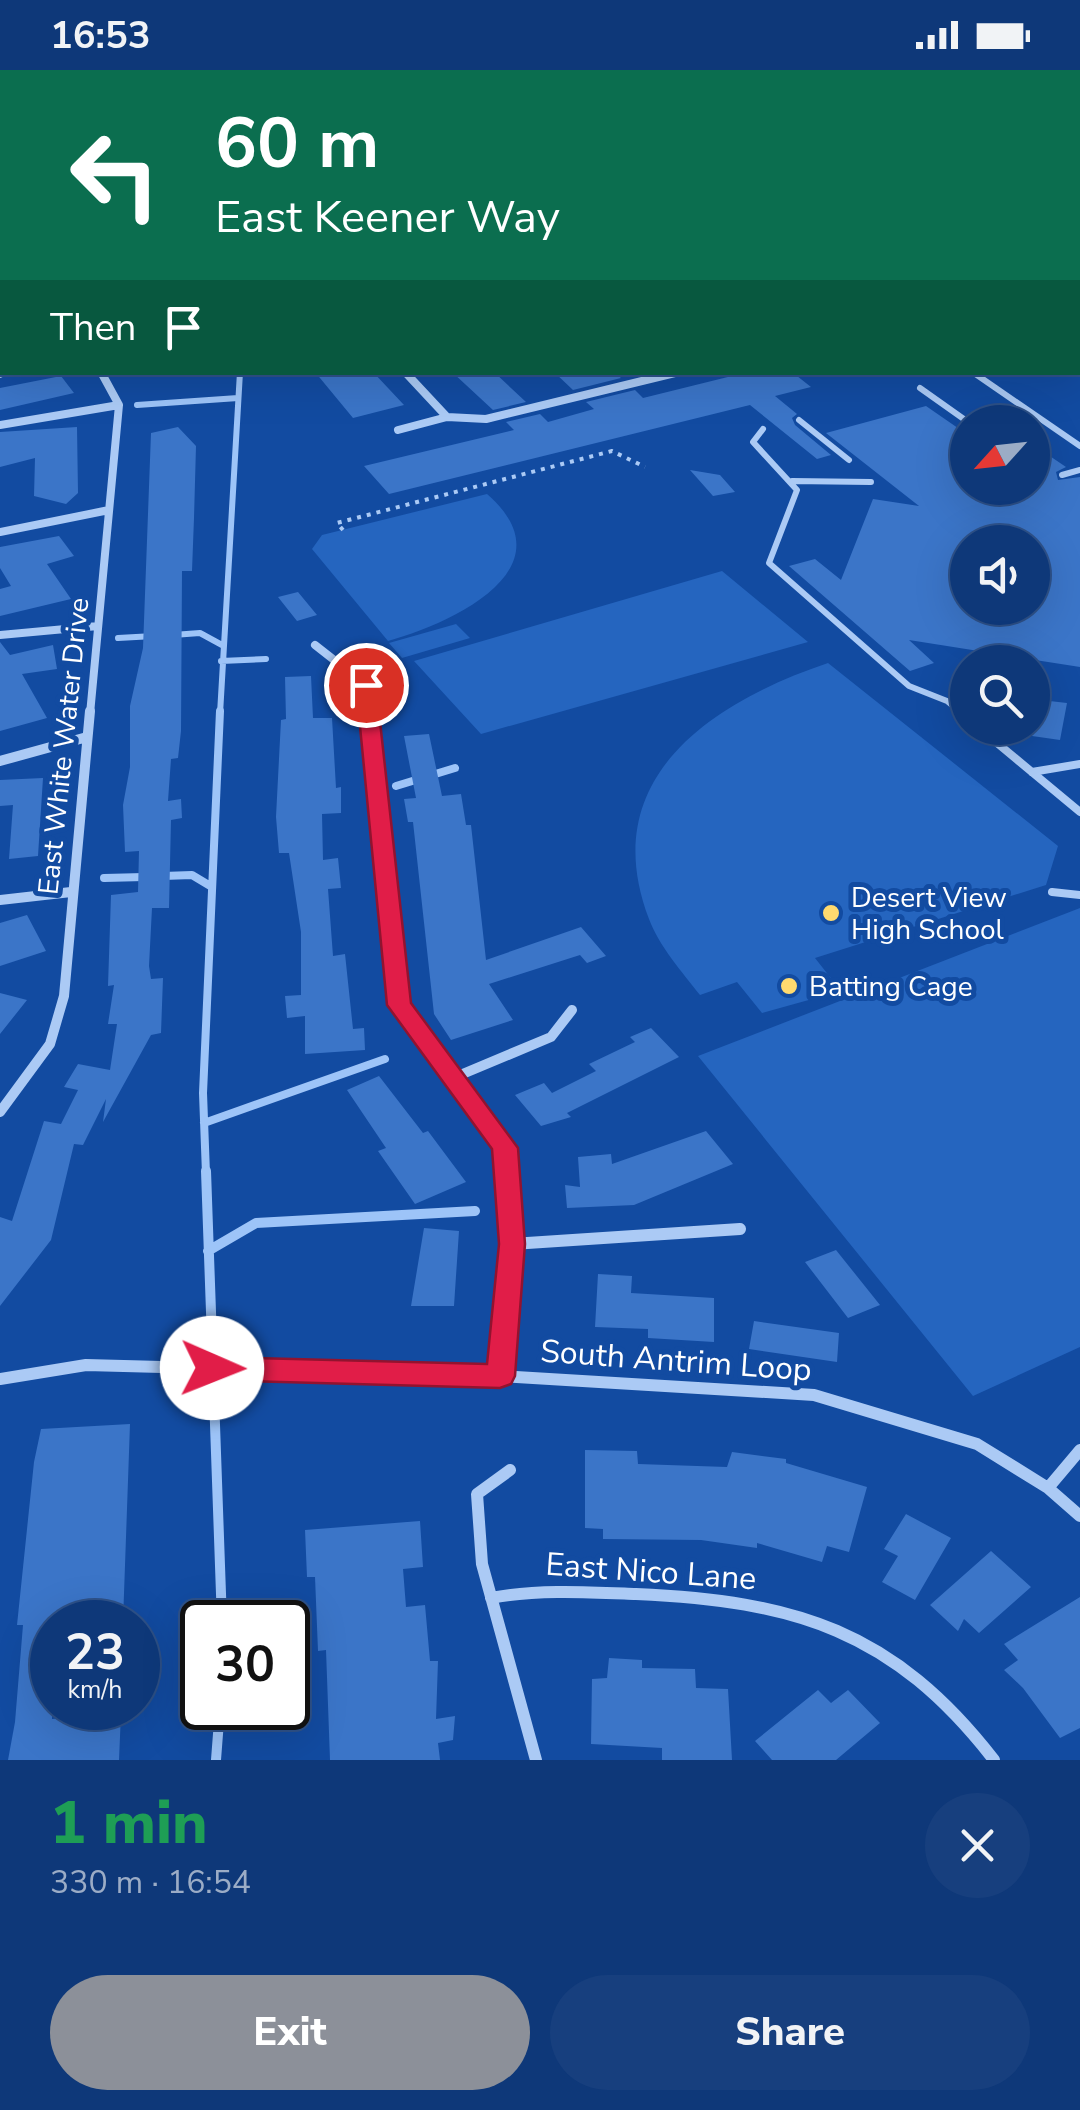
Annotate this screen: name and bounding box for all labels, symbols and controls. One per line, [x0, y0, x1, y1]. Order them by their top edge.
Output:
text: 16:53 [50, 10, 151, 61]
text: 60 m [215, 96, 379, 192]
icon: left [50, 110, 180, 240]
text: East Keener Way [215, 187, 560, 248]
icon: arrive [156, 300, 211, 355]
text: Then [50, 302, 136, 353]
north arrow [950, 405, 1050, 505]
map controls [950, 405, 1050, 745]
button: sound [950, 525, 1050, 625]
street label: East White Water Drive [29, 596, 98, 897]
pin [324, 643, 409, 728]
button: search [950, 645, 1050, 745]
icon: arrive [339, 658, 394, 713]
place label: Desert View High School [851, 879, 1007, 949]
marker: Desert View High School [820, 902, 842, 924]
place label: Batting Cage [809, 968, 973, 1006]
marker: Batting Cage [778, 975, 800, 997]
position arrow [160, 1316, 264, 1420]
street label: South Antrim Loop [539, 1330, 813, 1391]
street label: East Nico Lane [544, 1543, 758, 1600]
speed limit sign: 30 [180, 1600, 310, 1730]
text: 23 [65, 1618, 125, 1687]
text: km/h [67, 1673, 123, 1707]
text: 1 min [50, 1782, 208, 1864]
button: close [925, 1793, 1030, 1898]
text: 330 m · 16:54 [50, 1861, 251, 1904]
button: Exit [50, 1975, 530, 2090]
button: Share [550, 1975, 1030, 2090]

